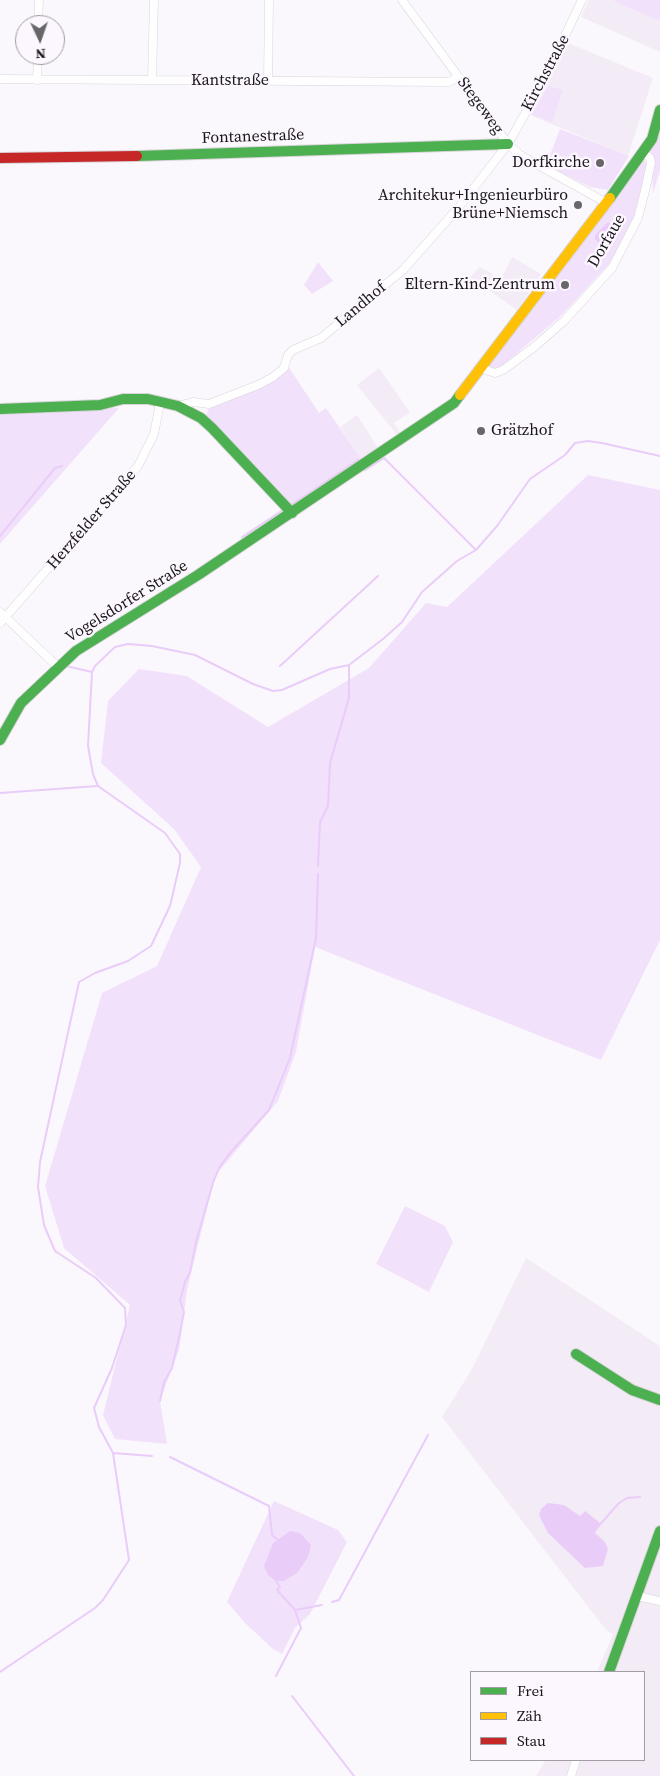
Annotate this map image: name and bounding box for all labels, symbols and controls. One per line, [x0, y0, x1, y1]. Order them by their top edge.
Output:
north arrow [15, 15, 65, 65]
street label: Kirchstraße [518, 31, 574, 115]
text: N [35, 44, 46, 64]
street label: Kantstraße [191, 71, 269, 91]
street label: Stegeweg [453, 74, 507, 138]
street label: Fontanestraße [201, 126, 305, 148]
place label: Dorfkirche [512, 153, 590, 173]
marker: Dorfkirche [594, 157, 606, 169]
place label: Architekur+Ingenieurbüro Brüne+Niemsch [378, 186, 568, 224]
marker: Architekur+Ingenieurbüro Brüne+Niemsch [572, 199, 584, 211]
street label: Dorfaue [584, 211, 630, 271]
place label: Eltern-Kind-Zentrum [404, 275, 555, 295]
street label: Landhof [332, 278, 390, 332]
marker: Eltern-Kind-Zentrum [559, 279, 571, 291]
place label: Grätzhof [491, 421, 553, 441]
marker: Grätzhof [475, 425, 487, 437]
street label: Herzfelder Straße [43, 466, 141, 574]
street label: Vogelsdorfer Straße [62, 557, 192, 647]
legend [470, 1671, 645, 1761]
text: Frei [517, 1680, 544, 1701]
text: Zäh [517, 1705, 542, 1726]
text: Stau [517, 1730, 546, 1751]

